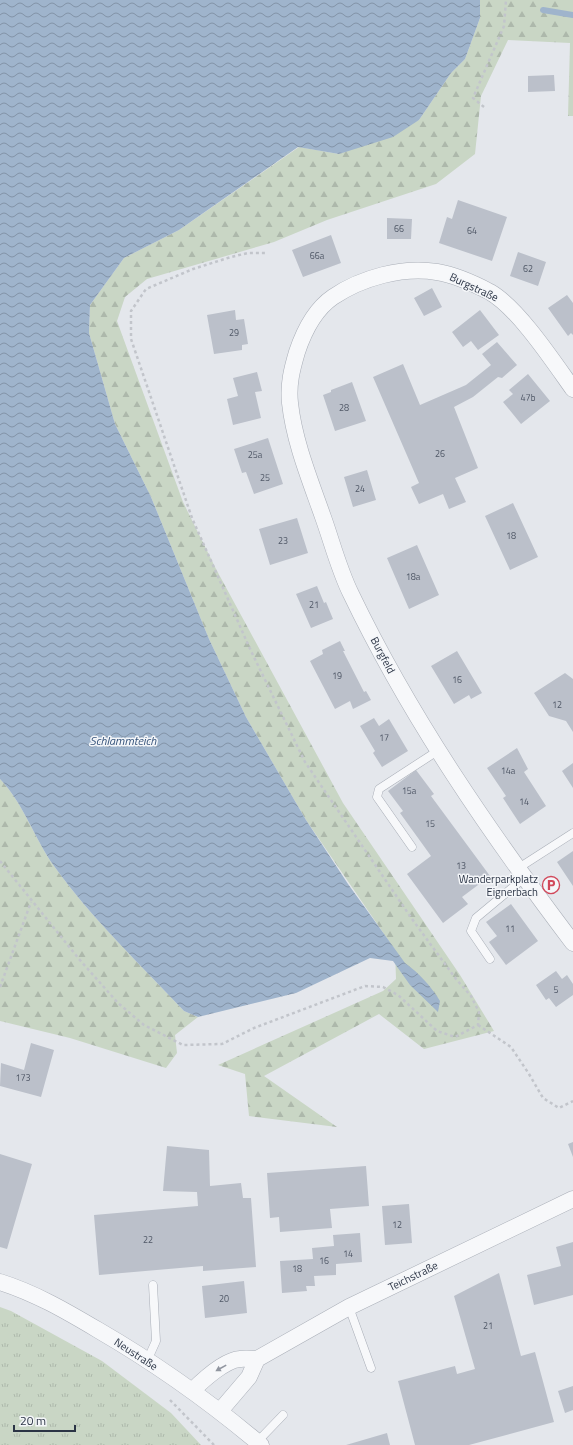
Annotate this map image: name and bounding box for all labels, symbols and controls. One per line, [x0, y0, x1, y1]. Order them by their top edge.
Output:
house number: 66 [394, 222, 404, 235]
house number: 64 [467, 224, 477, 237]
house number: 66a [310, 249, 325, 262]
house number: 62 [523, 262, 533, 275]
street label: Burgstraße [447, 269, 501, 305]
house number: 29 [229, 326, 239, 339]
house number: 47b [521, 391, 536, 404]
house number: 28 [339, 401, 349, 414]
house number: 26 [435, 447, 445, 460]
house number: 25a [248, 448, 263, 461]
house number: 25 [260, 471, 270, 484]
house number: 24 [355, 482, 365, 495]
house number: 18 [506, 529, 516, 542]
house number: 23 [278, 534, 288, 547]
house number: 18a [406, 570, 421, 583]
house number: 21 [309, 598, 319, 611]
street label: Burgfeld [367, 634, 399, 676]
house number: 19 [332, 669, 342, 682]
house number: 16 [452, 673, 462, 686]
house number: 12 [552, 698, 562, 711]
water label: Schlammteich [90, 731, 157, 750]
house number: 17 [379, 731, 389, 744]
house number: 14a [501, 764, 516, 777]
house number: 15a [402, 784, 417, 797]
house number: 14 [519, 795, 529, 808]
house number: 15 [425, 817, 435, 830]
house number: 13 [456, 859, 466, 872]
place label: Wanderparkplatz Eignerbach [459, 871, 538, 900]
parking icon: Wanderparkplatz Eignerbach [541, 875, 561, 895]
house number: 11 [505, 922, 515, 935]
house number: 5 [553, 983, 559, 996]
house number: 173 [15, 1071, 31, 1084]
house number: 12 [392, 1218, 402, 1231]
house number: 22 [143, 1233, 153, 1246]
house number: 14 [343, 1247, 353, 1260]
house number: 16 [319, 1254, 329, 1267]
street label: Teichstraße [385, 1257, 441, 1295]
house number: 18 [292, 1262, 302, 1275]
house number: 20 [219, 1292, 229, 1305]
house number: 21 [483, 1319, 493, 1332]
street label: Neustraße [111, 1334, 161, 1374]
one-way arrow [215, 1364, 227, 1371]
scale bar [14, 1407, 75, 1433]
text: 20 m [20, 1411, 46, 1430]

